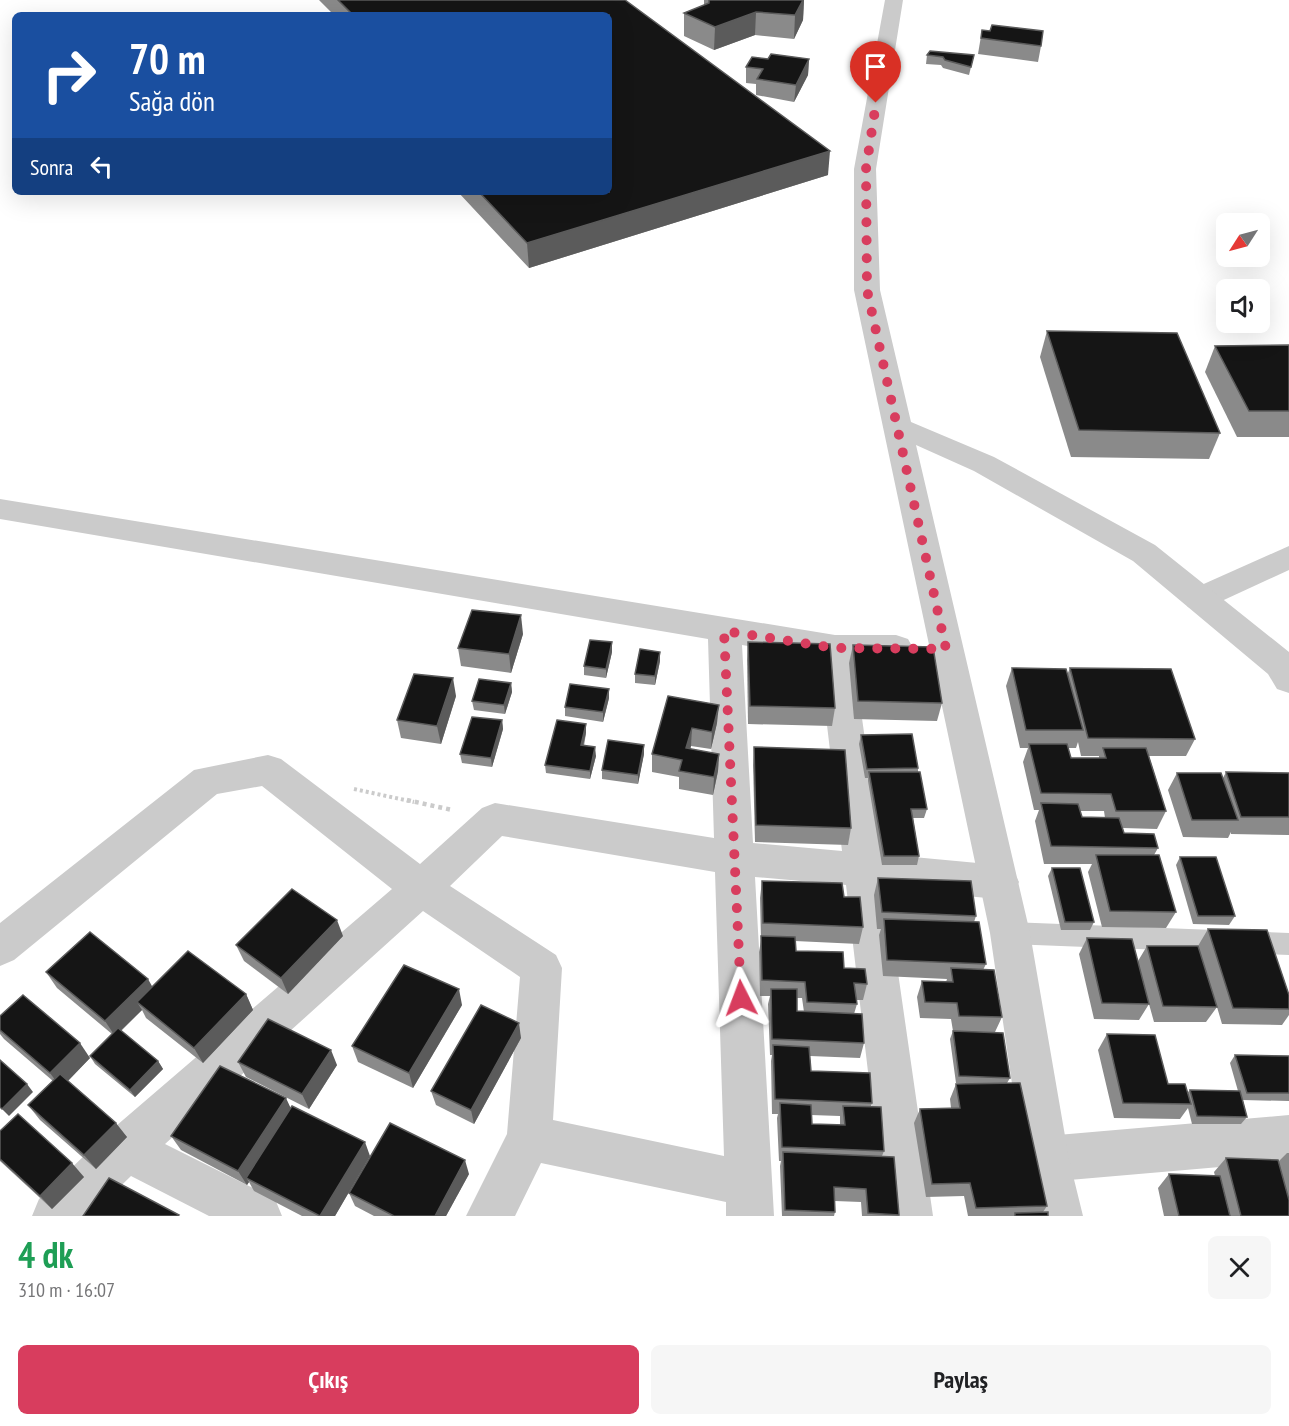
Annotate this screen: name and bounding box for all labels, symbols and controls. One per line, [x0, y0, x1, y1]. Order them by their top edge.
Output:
text: 70 m [129, 31, 206, 86]
icon: right [30, 36, 108, 114]
pin [850, 41, 901, 103]
icon: arrive [859, 50, 892, 83]
text: Sağa dön [129, 84, 215, 118]
icon: left [85, 150, 118, 183]
text: Sonra [30, 153, 73, 181]
north arrow [1216, 213, 1270, 267]
map controls [1216, 213, 1270, 333]
button: sound [1216, 279, 1270, 333]
position arrow [709, 966, 773, 1030]
text: 4 dk [18, 1231, 73, 1278]
button: close [1208, 1236, 1271, 1299]
text: 310 m · 16:07 [18, 1277, 115, 1303]
button: Çıkış [18, 1345, 639, 1414]
button: Paylaş [651, 1345, 1271, 1414]

